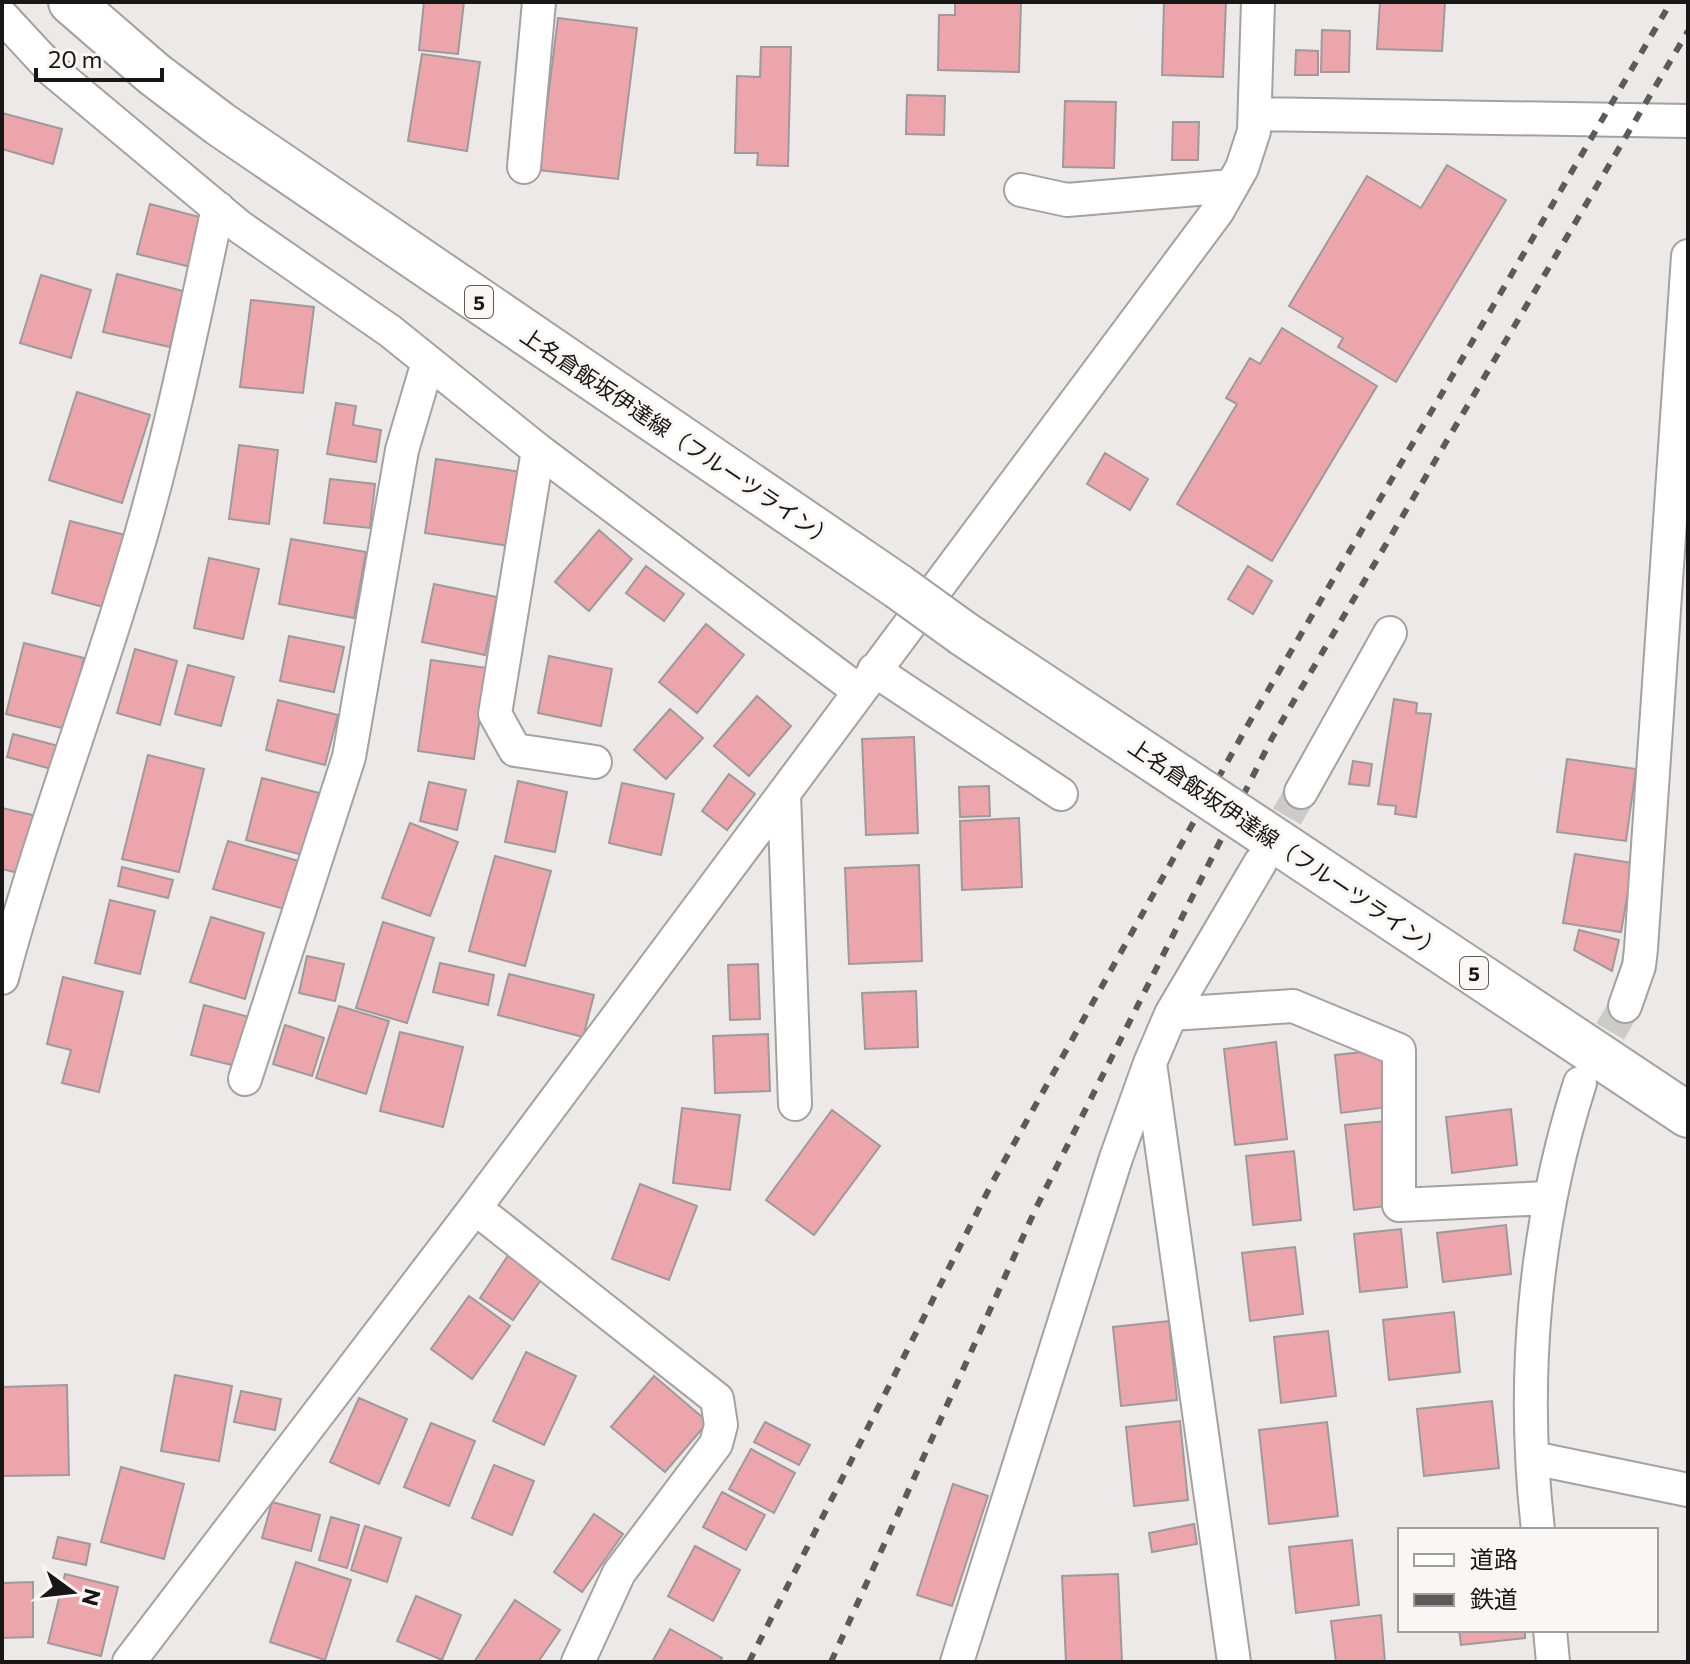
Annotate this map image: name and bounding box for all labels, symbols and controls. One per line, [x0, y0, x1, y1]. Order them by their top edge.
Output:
scale bar [36, 32, 162, 82]
text: 20 m [48, 44, 102, 73]
road number: 5 [465, 286, 493, 318]
street label: 上名倉飯坂伊達線（フルーツライン） [516, 321, 840, 553]
street label: 上名倉飯坂伊達線（フルーツライン） [1124, 732, 1448, 964]
road number: 5 [1460, 957, 1488, 989]
legend [1398, 1528, 1658, 1632]
text: 道路 [1470, 1544, 1518, 1573]
north arrow [32, 1552, 112, 1632]
text: 鉄道 [1470, 1584, 1518, 1613]
text: N [77, 1586, 107, 1609]

